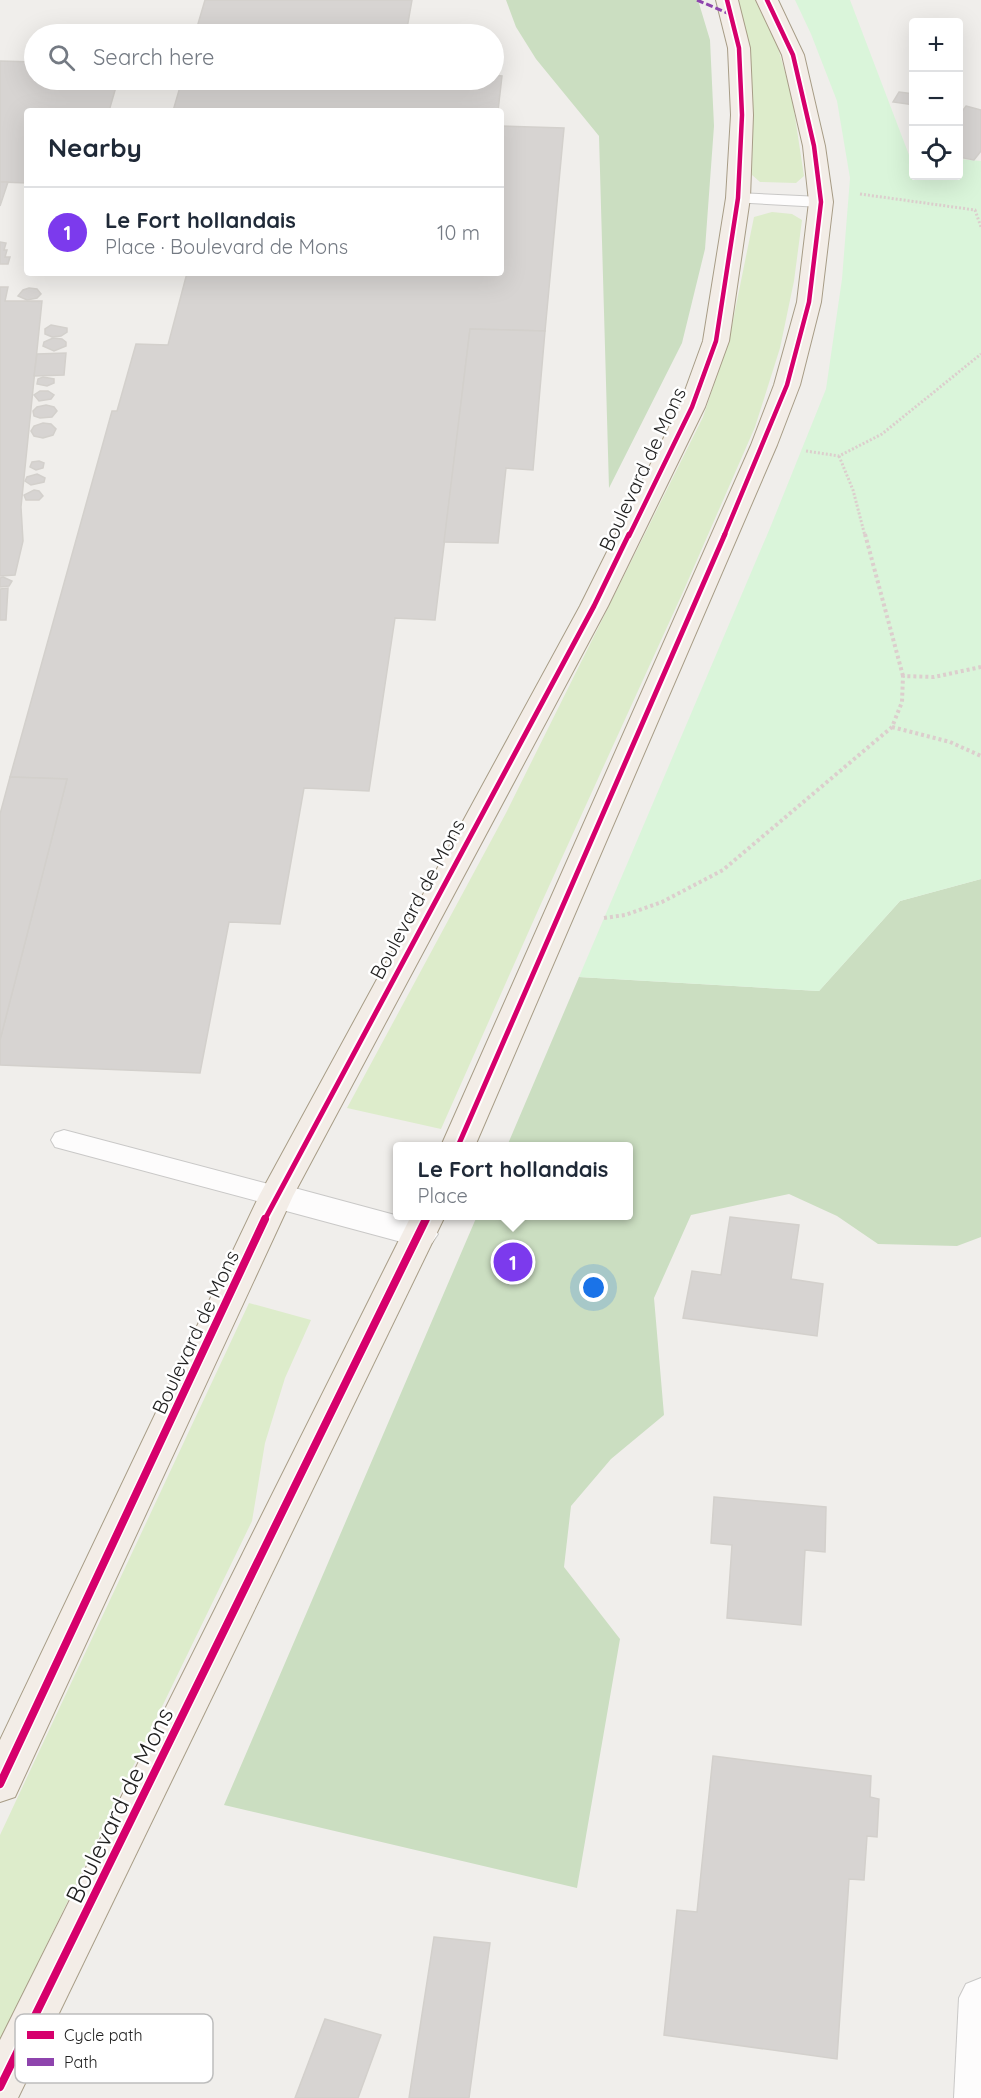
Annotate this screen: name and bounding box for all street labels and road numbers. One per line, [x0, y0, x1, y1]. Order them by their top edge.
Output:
street label: Boulevard de Mons [593, 383, 691, 555]
street label: Boulevard de Mons [364, 815, 470, 983]
street label: Boulevard de Mons [146, 1246, 244, 1418]
street label: Boulevard de Mons [59, 1702, 179, 1908]

